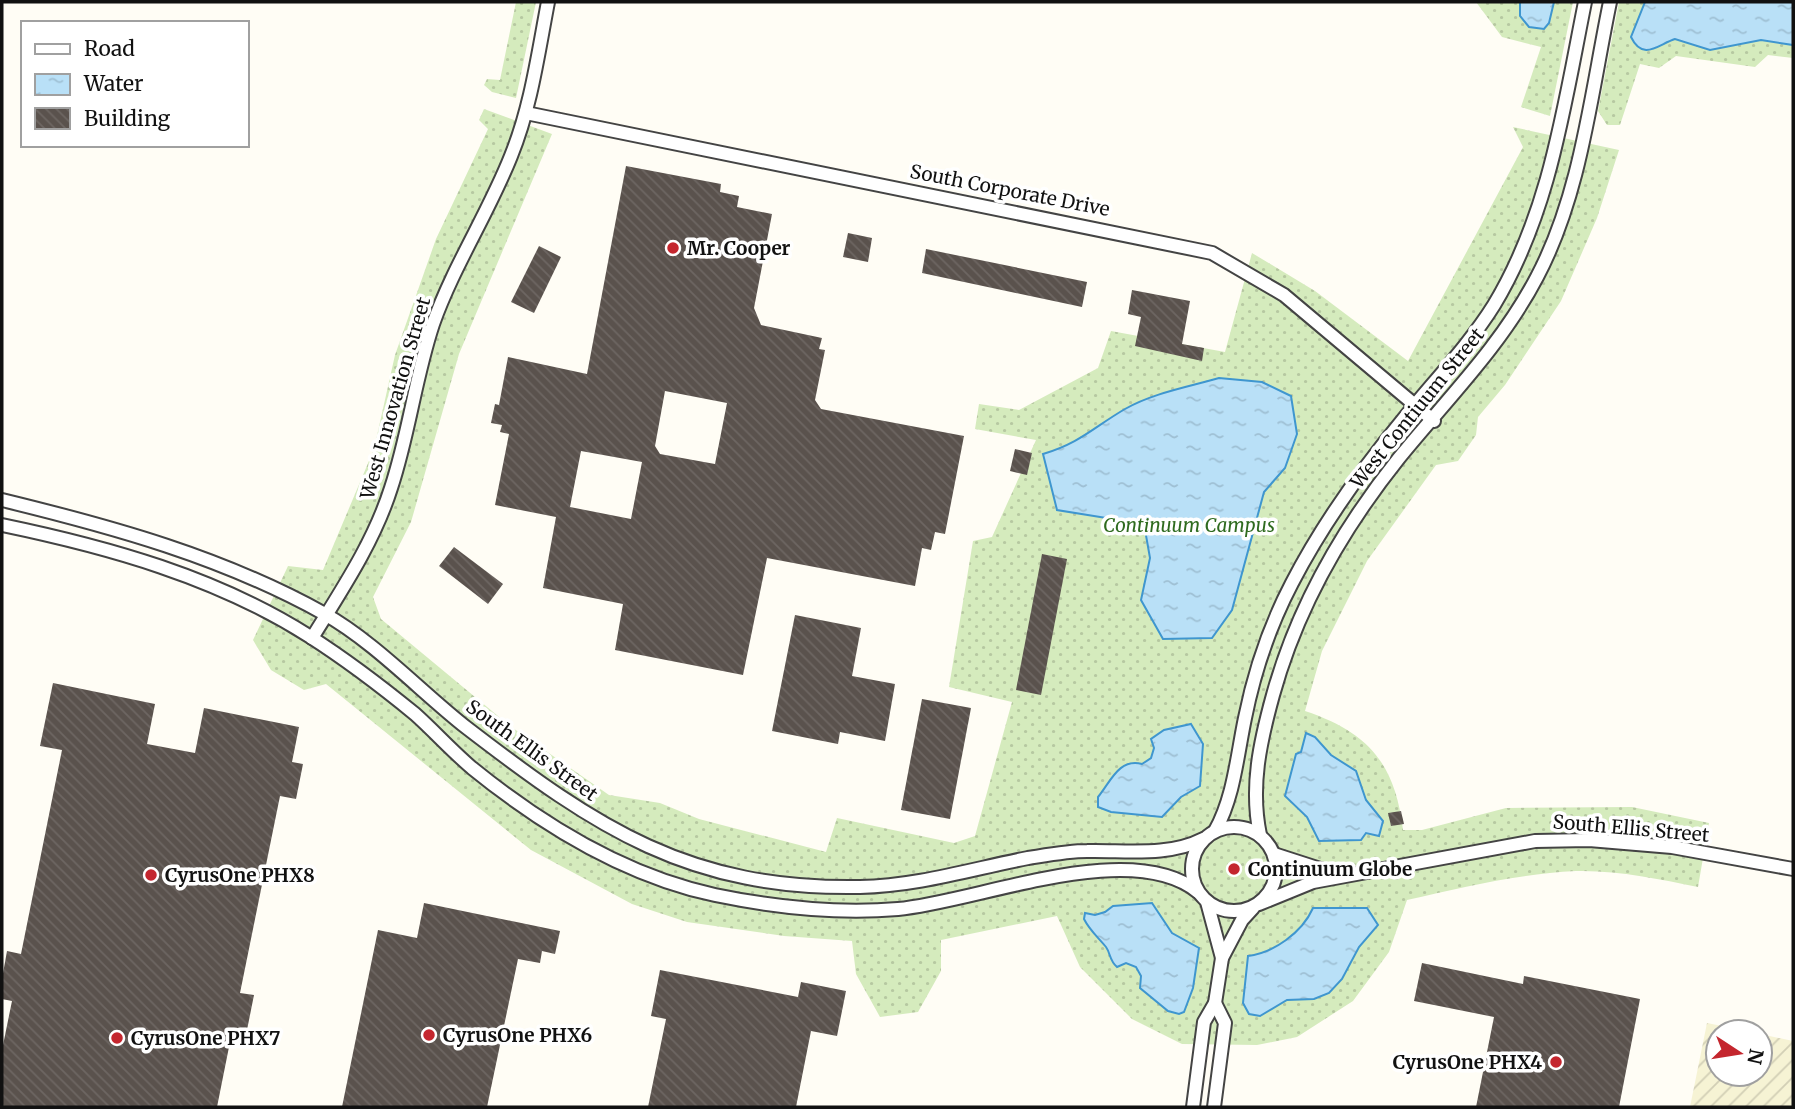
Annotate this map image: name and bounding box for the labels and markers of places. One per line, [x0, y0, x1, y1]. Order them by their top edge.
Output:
place label: Mr. Cooper [687, 236, 791, 260]
marker: Mr. Cooper [665, 240, 681, 256]
place label: Continuum Globe [1248, 857, 1412, 881]
marker: Continuum Globe [1226, 861, 1242, 877]
place label: CyrusOne PHX8 [165, 863, 315, 887]
marker: CyrusOne PHX8 [143, 867, 159, 883]
place label: CyrusOne PHX6 [443, 1023, 592, 1047]
place label: CyrusOne PHX7 [131, 1026, 280, 1050]
marker: CyrusOne PHX6 [421, 1027, 437, 1043]
marker: CyrusOne PHX7 [109, 1030, 125, 1046]
place label: CyrusOne PHX4 [1393, 1050, 1542, 1074]
marker: CyrusOne PHX4 [1548, 1054, 1564, 1070]

